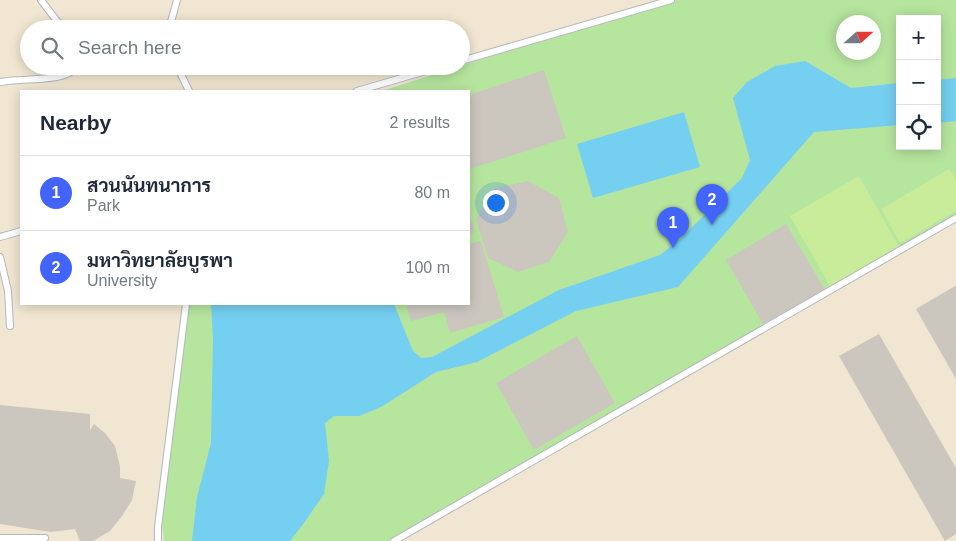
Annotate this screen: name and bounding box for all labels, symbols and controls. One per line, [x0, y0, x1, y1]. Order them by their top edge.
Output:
north arrow [836, 15, 881, 60]
map controls [896, 15, 941, 150]
button: + [896, 15, 941, 60]
search box [20, 20, 470, 75]
icon: search [38, 34, 66, 62]
text: Search here [78, 37, 182, 58]
button: − [896, 60, 941, 105]
button: locate [896, 105, 941, 150]
text: Nearby [40, 111, 111, 134]
text: 2 results [390, 114, 450, 131]
text: สวนนันทนาการ [87, 175, 211, 196]
text: 1 [52, 184, 60, 201]
text: 80 m [414, 184, 450, 201]
pin: 2 [696, 184, 728, 225]
your location [483, 190, 509, 216]
text: Park [87, 197, 120, 214]
pin: 1 [657, 207, 689, 248]
text: มหาวิทยาลัยบูรพา [87, 250, 233, 271]
text: 2 [52, 259, 60, 276]
text: 100 m [406, 259, 450, 276]
text: University [87, 272, 157, 289]

